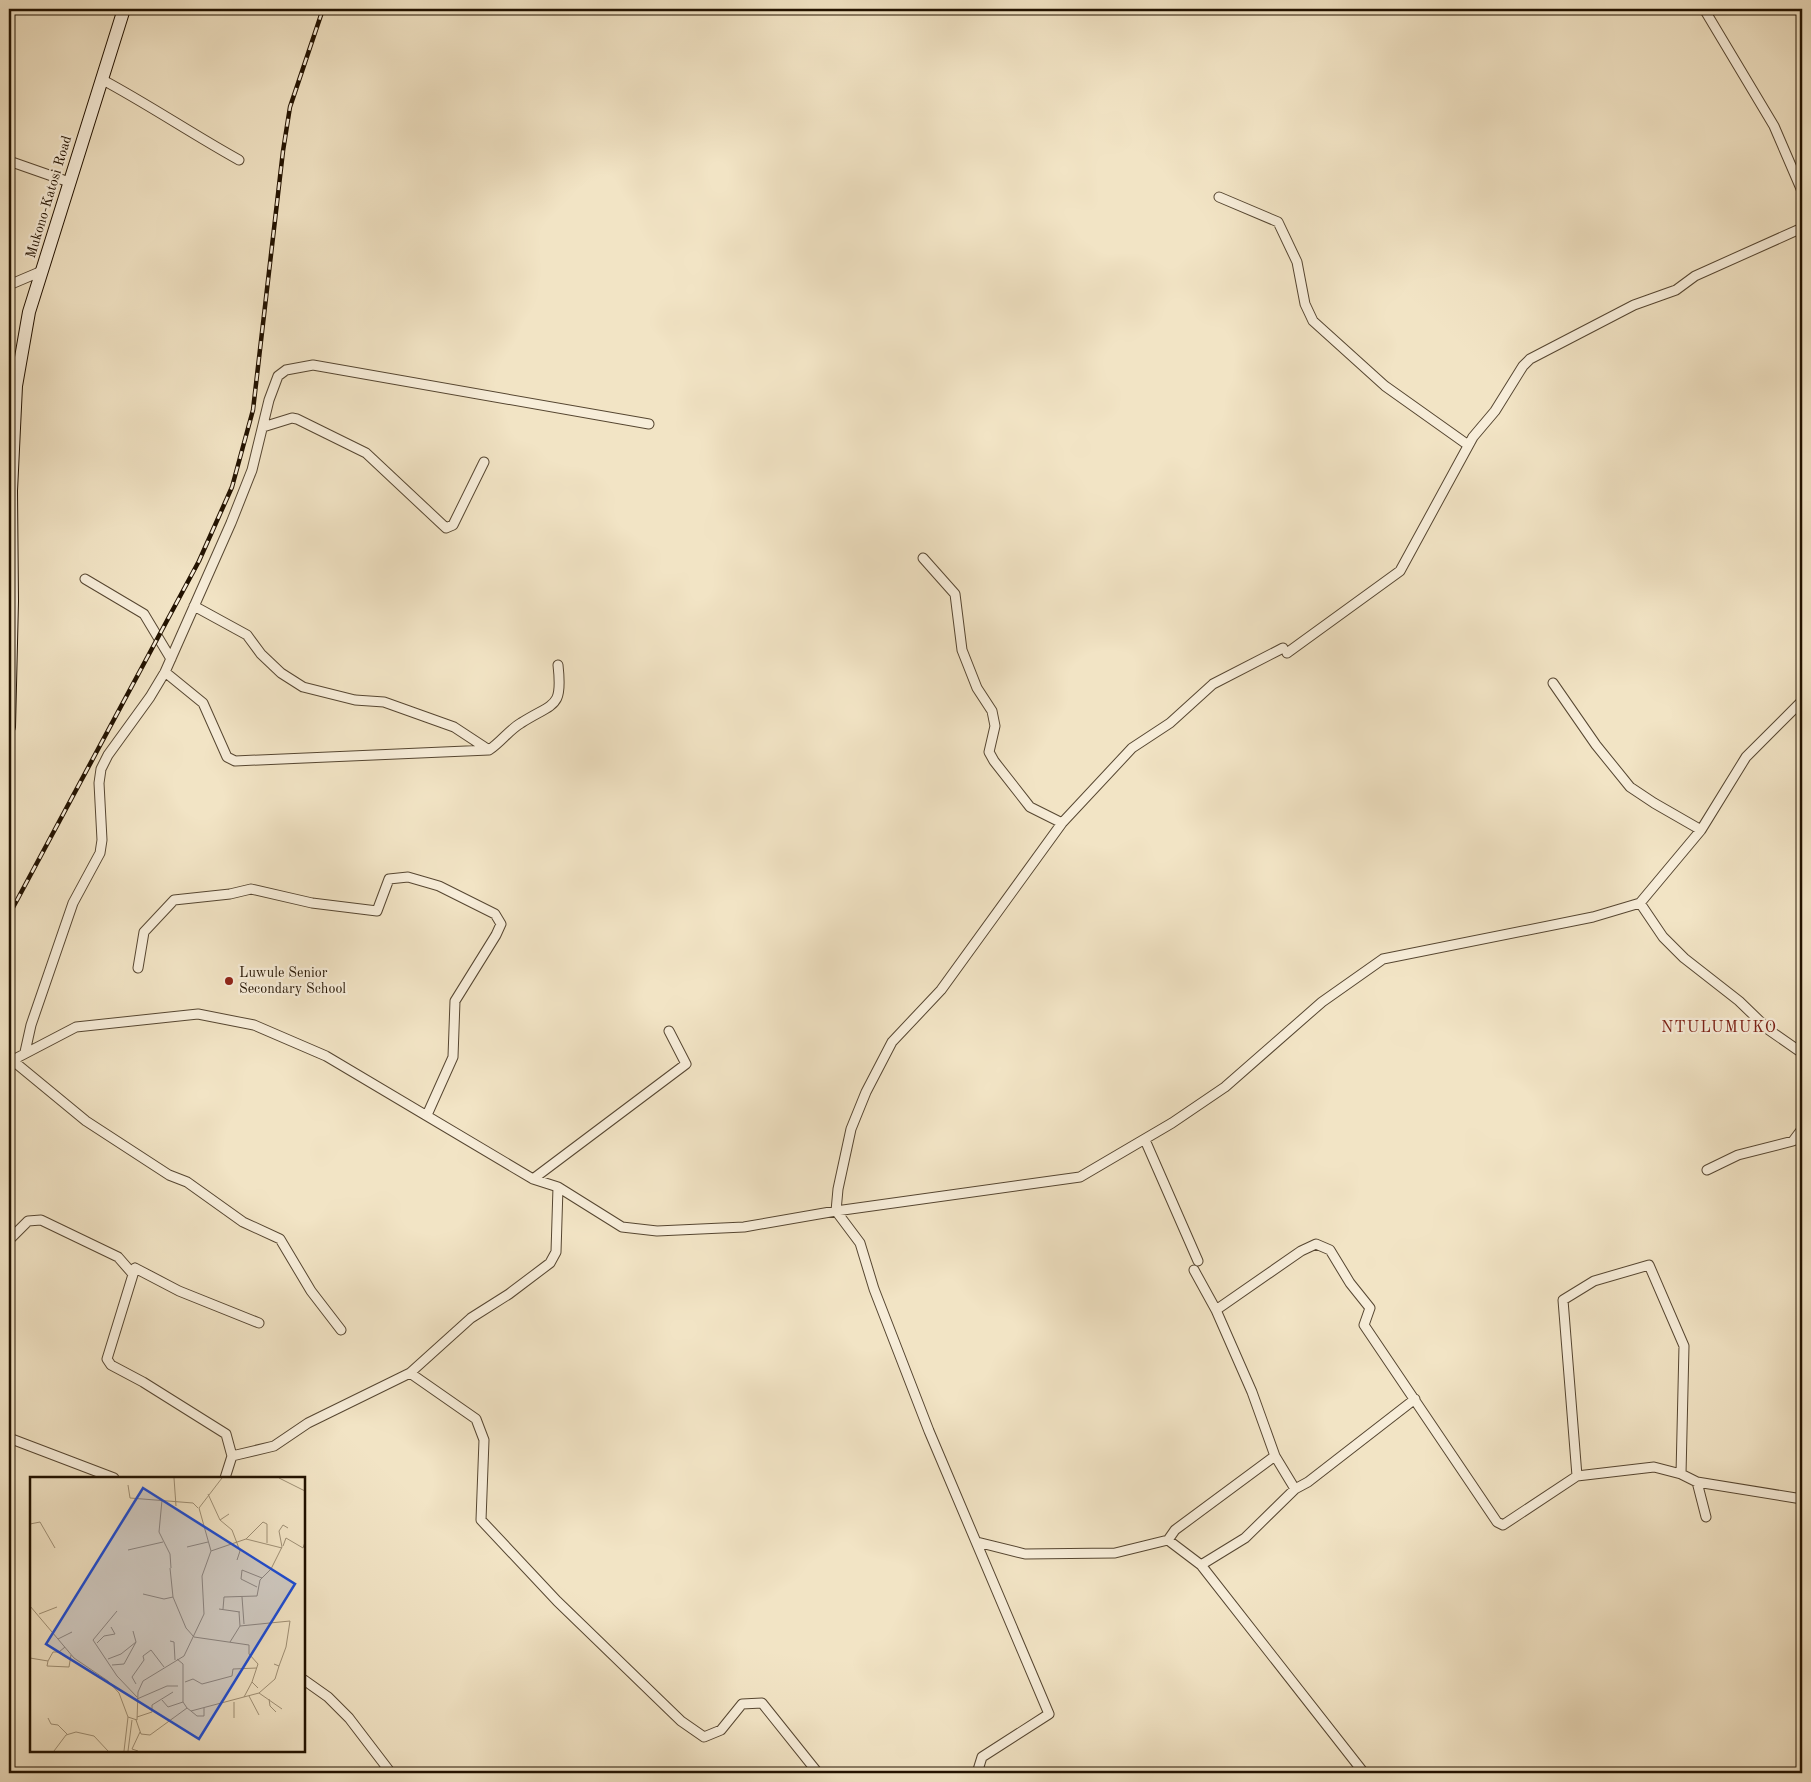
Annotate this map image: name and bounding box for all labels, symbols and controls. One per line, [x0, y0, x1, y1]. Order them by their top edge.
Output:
street label: Mukono-Katosi Road [24, 134, 74, 260]
place label: Luwule Senior Secondary School [239, 966, 346, 996]
marker: Luwule Senior Secondary School [223, 975, 235, 987]
district label: NTULUMUKO [1661, 1020, 1777, 1036]
inset map [30, 1477, 305, 1752]

